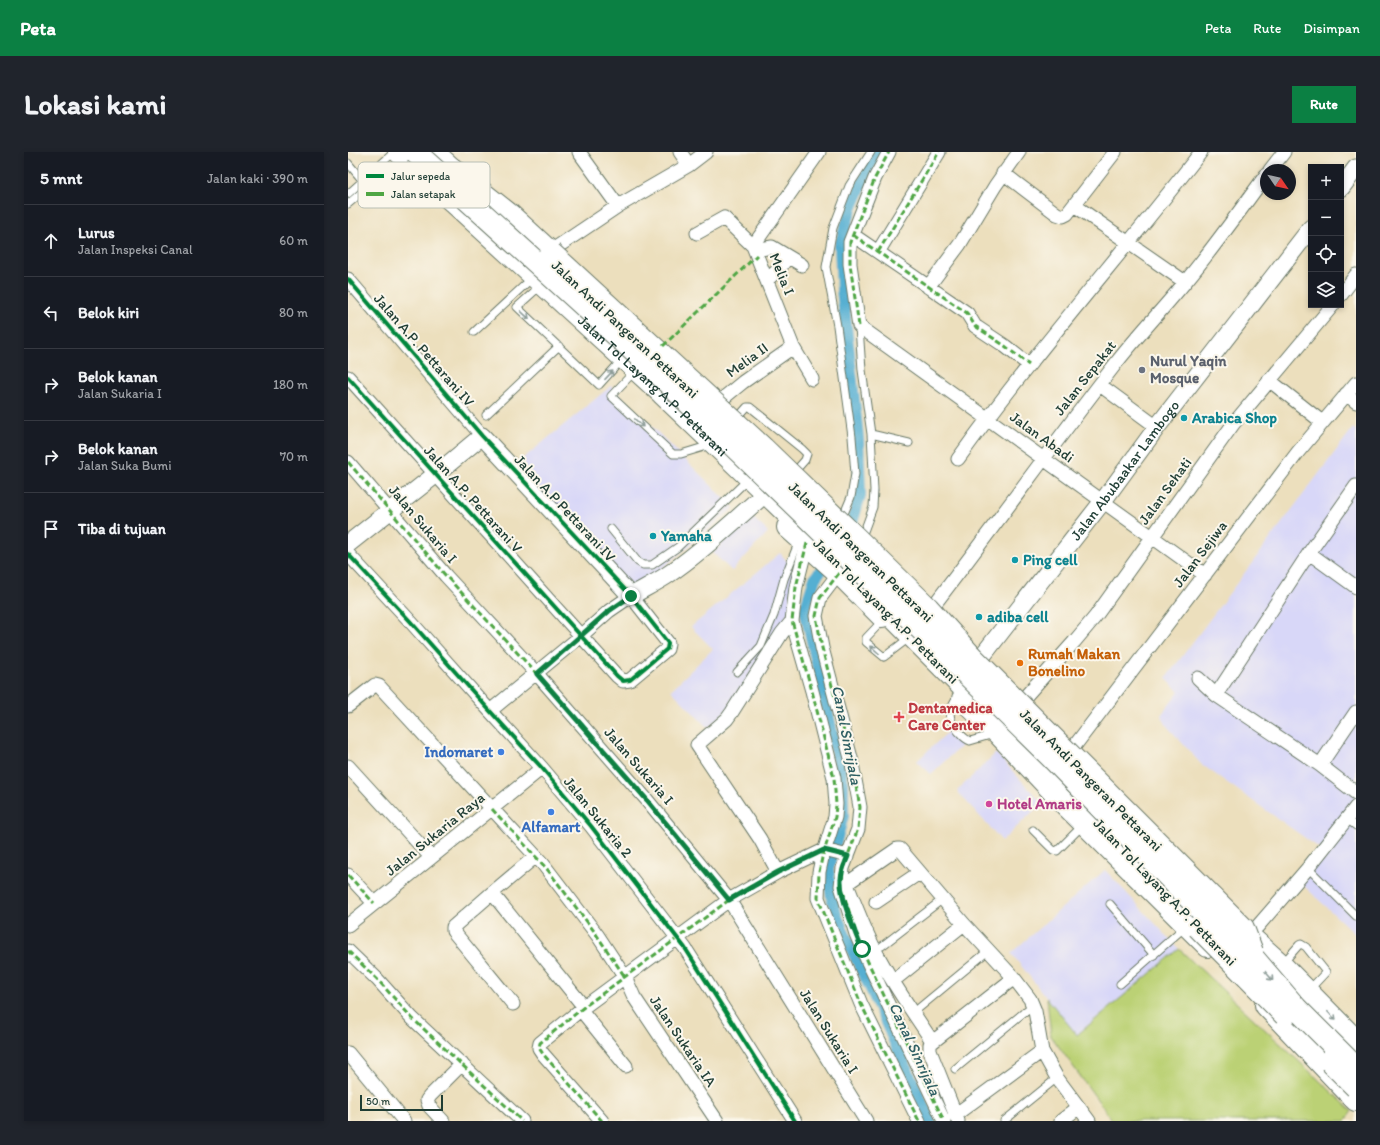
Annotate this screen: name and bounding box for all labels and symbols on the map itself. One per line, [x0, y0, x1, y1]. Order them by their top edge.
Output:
legend [358, 162, 490, 208]
north arrow [1260, 164, 1296, 200]
text: Jalur sepeda [391, 170, 451, 183]
text: Jalan setapak [391, 188, 456, 201]
street label: Melia I [765, 250, 799, 298]
street label: Jalan Andi Pangeran Pettarani [548, 256, 702, 402]
street label: Jalan A.P. Pettarani IV [370, 290, 478, 410]
one-way arrow [520, 310, 530, 319]
street label: Jalan Tol Layang A.P. Pettarani [574, 311, 731, 460]
street label: Jalan Sepakat [1050, 337, 1120, 419]
street label: Melia II [722, 339, 772, 381]
place label: Nurul Yaqin Mosque [1150, 352, 1227, 388]
marker: Nurul Yaqin Mosque [1137, 365, 1147, 375]
one-way arrow [604, 370, 613, 380]
street label: Jalan Abubaakar Lambogo [1067, 397, 1183, 544]
street label: Jalan Abadi [1006, 408, 1078, 466]
place label: Arabica Shop [1191, 409, 1277, 428]
marker: Arabica Shop [1179, 413, 1189, 423]
one-way arrow [634, 418, 644, 428]
street label: Jalan A.P. Pettarani V [420, 442, 526, 557]
street label: Jalan A.P Pettarani IV [511, 451, 620, 566]
street label: Jalan Sehati [1135, 454, 1195, 528]
street label: Jalan Andi Pangeran Pettarani [785, 478, 937, 626]
street label: Jalan Sukaria I [385, 481, 461, 567]
street label: Jalan Sejiwa [1169, 517, 1231, 591]
place label: Yamaha [660, 527, 712, 545]
marker: Yamaha [648, 531, 658, 541]
street label: Jalan Tol Layang A.P. Pettarani [809, 534, 963, 688]
place label: Ping cell [1023, 551, 1078, 570]
marker: Ping cell [1010, 555, 1020, 565]
route end [622, 587, 640, 605]
place label: adiba cell [987, 608, 1049, 626]
marker: adiba cell [974, 612, 984, 622]
one-way arrow [870, 645, 880, 655]
place label: Rumah Makan Bonelino [1028, 645, 1121, 680]
marker: Rumah Makan Bonelino [1015, 658, 1025, 668]
water label: Canal Sinrijala [828, 684, 866, 787]
place label: Dentamedica Care Center [908, 699, 993, 734]
street label: Jalan Andi Pangeran Pettarani [1016, 705, 1166, 855]
marker: Dentamedica Care Center [893, 711, 905, 723]
street label: Jalan Sukaria I [600, 724, 678, 808]
place label: Indomaret [424, 743, 493, 761]
marker: Indomaret [496, 747, 506, 757]
street label: Jalan Sukaria 2 [560, 773, 636, 861]
street label: Jalan Sukaria Raya [382, 788, 489, 880]
place label: Hotel Amaris [997, 795, 1082, 813]
marker: Hotel Amaris [984, 799, 994, 809]
marker: Alfamart [546, 807, 556, 817]
street label: Jalan Tol Layang A.P. Pettarani [1090, 814, 1240, 970]
place label: Alfamart [521, 818, 581, 836]
route start [853, 940, 871, 958]
one-way arrow [1264, 971, 1274, 981]
street label: Jalan Sukaria I [796, 985, 862, 1077]
street label: Jalan Sukaria IA [646, 992, 720, 1090]
water label: Canal Sinrijala [885, 999, 945, 1099]
one-way arrow [1327, 1011, 1337, 1021]
scale bar [360, 1093, 443, 1112]

